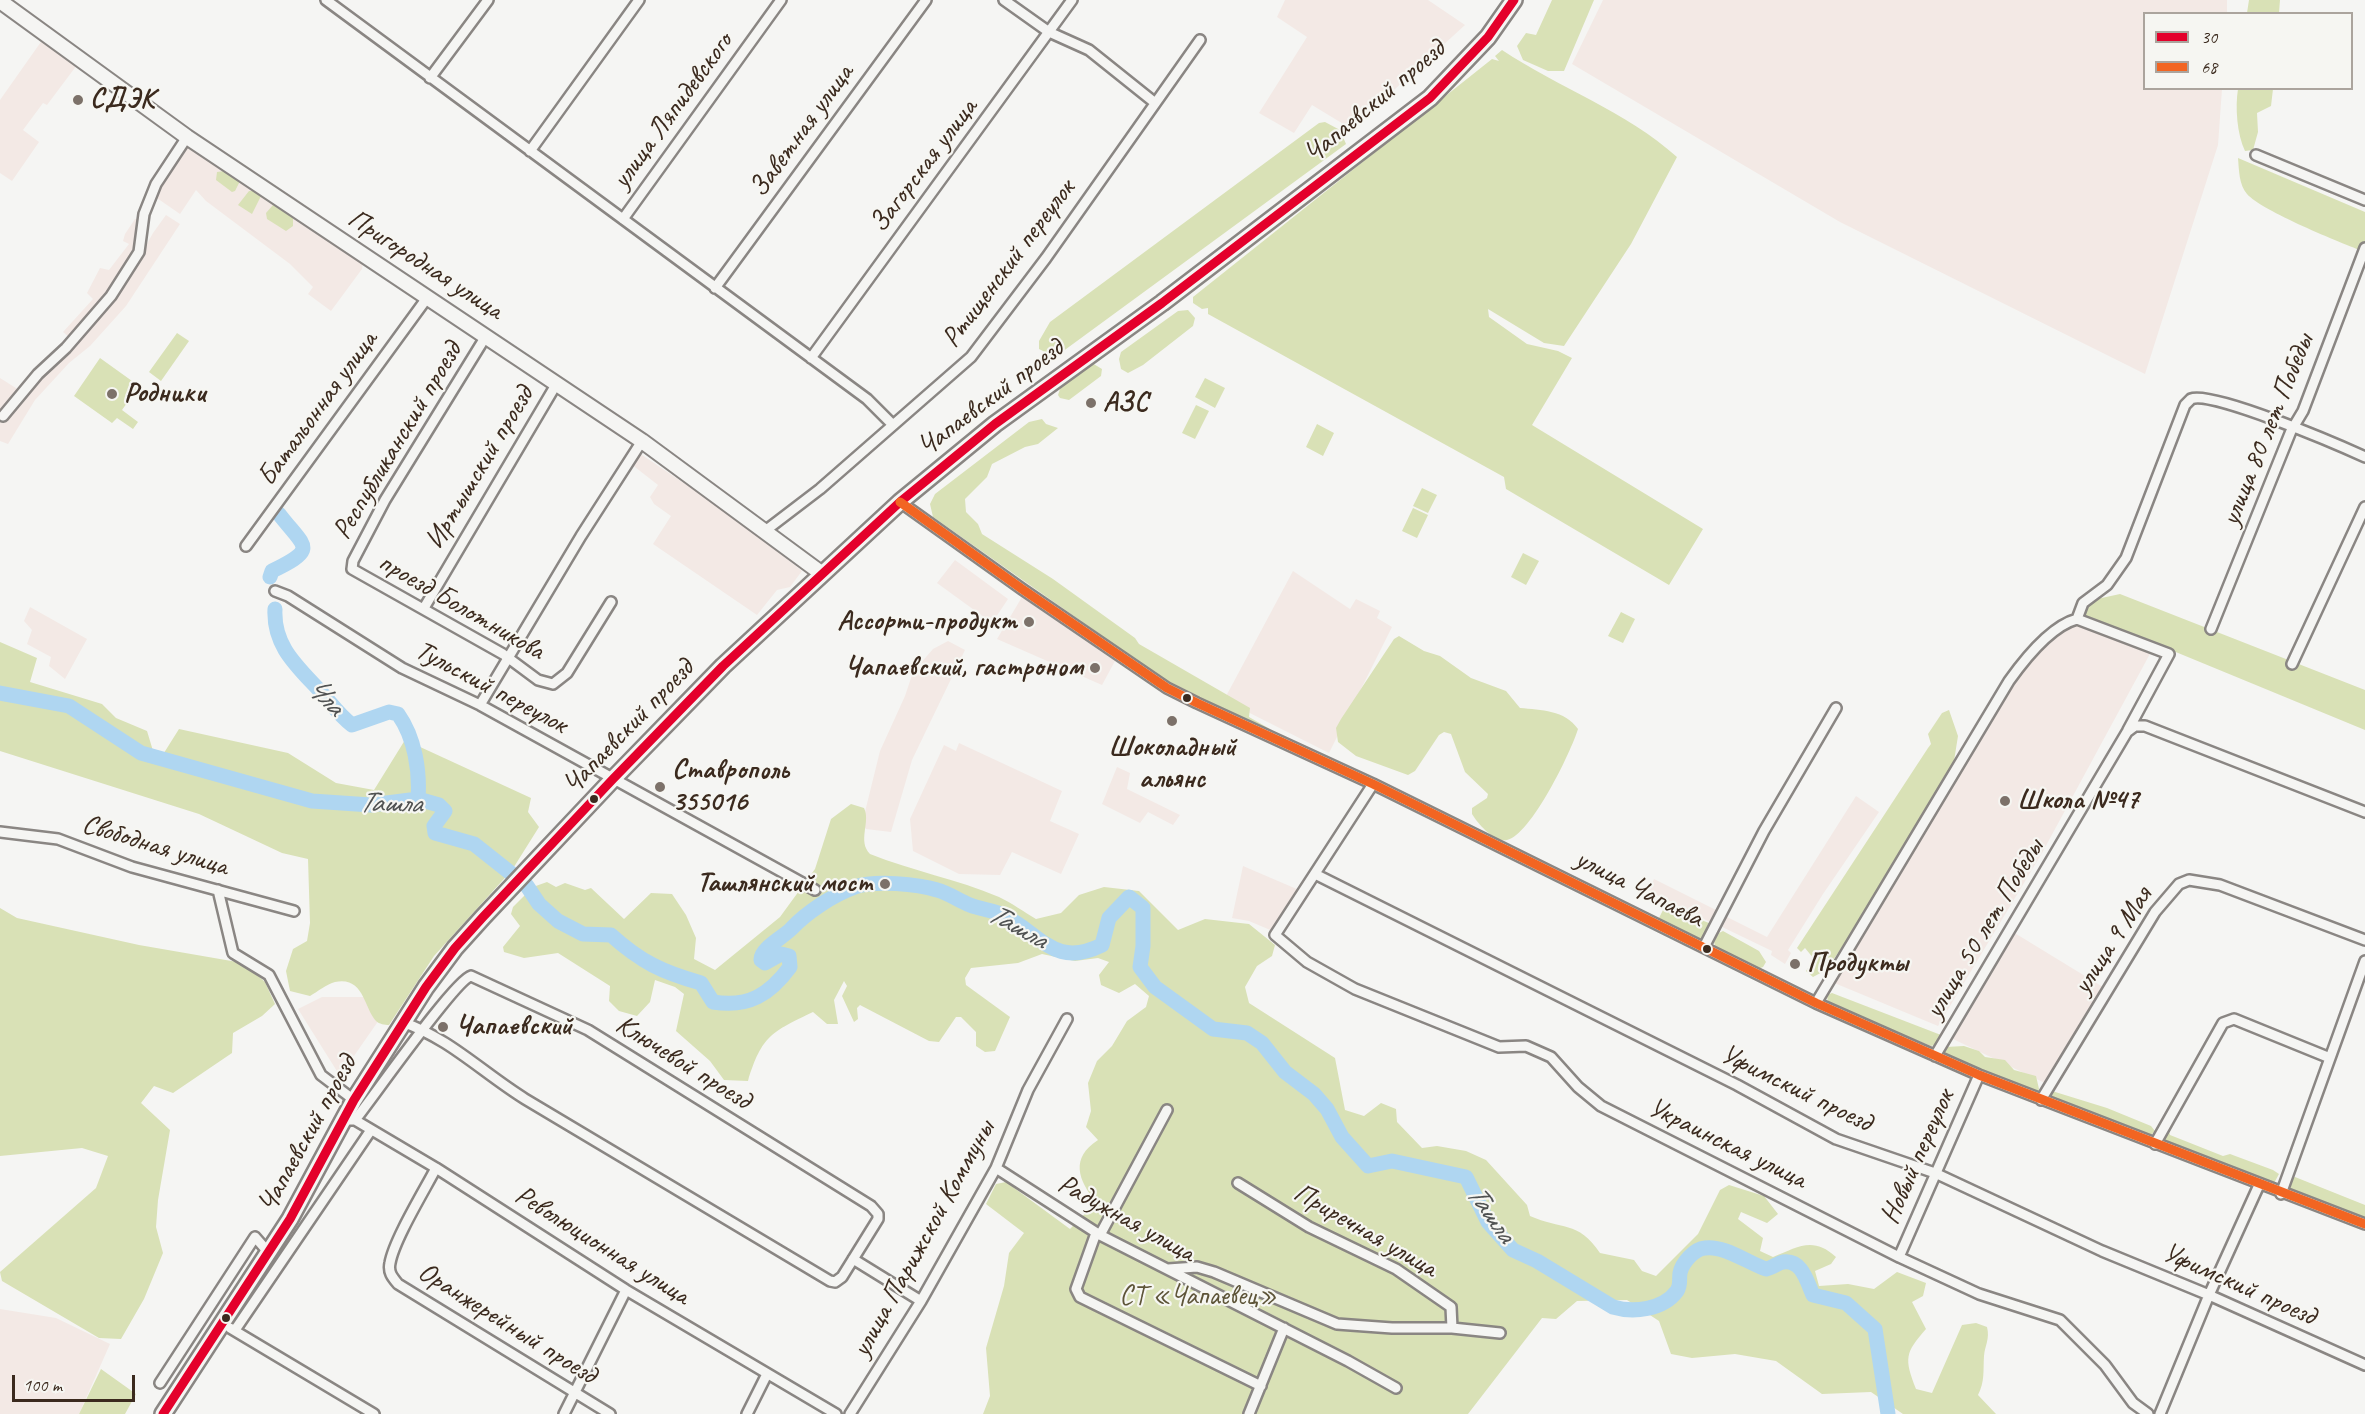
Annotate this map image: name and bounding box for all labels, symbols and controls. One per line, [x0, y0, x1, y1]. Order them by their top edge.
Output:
legend [2143, 12, 2353, 90]
street label: улица Ляпидевского [605, 26, 741, 196]
text: 30 [2201, 26, 2217, 48]
street label: Чапаевский проезд [1298, 33, 1452, 171]
text: 68 [2201, 56, 2217, 78]
street label: Заветная улица [743, 58, 861, 204]
place label: СДЭК [90, 83, 154, 117]
street label: Загорская улица [863, 92, 985, 240]
marker: СДЭК [71, 93, 85, 107]
street label: Ртищенский переулок [935, 173, 1083, 355]
street label: Пригородная улица [341, 202, 509, 328]
street label: Батальонная улица [251, 325, 385, 493]
street label: улица 80 лет Победы [2214, 329, 2322, 531]
street label: Чапаевский проезд [911, 332, 1071, 464]
street label: Республиканский проезд [326, 336, 470, 546]
place label: Родники [124, 377, 206, 411]
street label: Иртышский проезд [418, 381, 542, 555]
place label: АЗС [1103, 386, 1148, 420]
marker: Родники [105, 387, 119, 401]
marker: АЗС [1084, 396, 1098, 410]
street label: проезд Болотникова [372, 546, 550, 668]
place label: Ассорти-продукт [837, 605, 1017, 639]
marker: Ассорти-продукт [1022, 615, 1036, 629]
street label: Тульский переулок [409, 634, 573, 742]
place label: Чапаевский, гастроном [844, 651, 1083, 685]
street label: Чапаевский проезд [556, 653, 702, 801]
marker: Чапаевский, гастроном [1088, 661, 1102, 675]
water label: Чла [298, 670, 352, 724]
unlabelled marker [1181, 692, 1193, 704]
marker: Шоколадный альянс [1165, 714, 1179, 728]
place label: Шоколадный альянс [1108, 731, 1236, 797]
place label: Ставрополь 355016 [672, 754, 789, 820]
marker: Ставрополь 355016 [653, 780, 667, 794]
place label: Школа №47 [2017, 784, 2139, 818]
water label: Ташла [358, 785, 422, 823]
unlabelled marker [588, 793, 600, 805]
marker: Школа №47 [1998, 794, 2012, 808]
street label: Свободная улица [78, 808, 232, 884]
street label: улица 50 лет Победы [1918, 833, 2052, 1025]
street label: улица Чапаева [1569, 842, 1709, 936]
place label: Ташлянский мост [697, 867, 873, 901]
marker: Ташлянский мост [878, 877, 892, 891]
street label: улица 9 Мая [2066, 881, 2160, 1001]
water label: Ташла [981, 896, 1053, 958]
unlabelled marker [1701, 943, 1713, 955]
place label: Продукты [1807, 947, 1908, 981]
marker: Продукты [1788, 957, 1802, 971]
street label: Ключевой проезд [609, 1008, 757, 1118]
place label: Чапаевский [455, 1010, 572, 1044]
marker: Чапаевский [436, 1020, 450, 1034]
street label: Уфимский проезд [1715, 1038, 1877, 1140]
street label: Чапаевский проезд [251, 1050, 365, 1218]
street label: Новый переулок [1874, 1085, 1962, 1229]
street label: Украинская улица [1642, 1091, 1812, 1197]
street label: улица Парижской Коммуны [845, 1115, 1003, 1363]
street label: Радужная улица [1052, 1168, 1200, 1270]
street label: Приречная улица [1287, 1176, 1443, 1286]
water label: Ташла [1457, 1178, 1523, 1250]
street label: Революционная улица [508, 1179, 696, 1313]
street label: Уфимский проезд [2157, 1236, 2321, 1334]
street label: Оранжерейный проезд [411, 1256, 603, 1392]
park label: СТ «Чапаевец» [1119, 1280, 1277, 1314]
unlabelled marker [220, 1312, 232, 1324]
scale bar [15, 1363, 138, 1401]
text: 100 m [23, 1374, 62, 1396]

